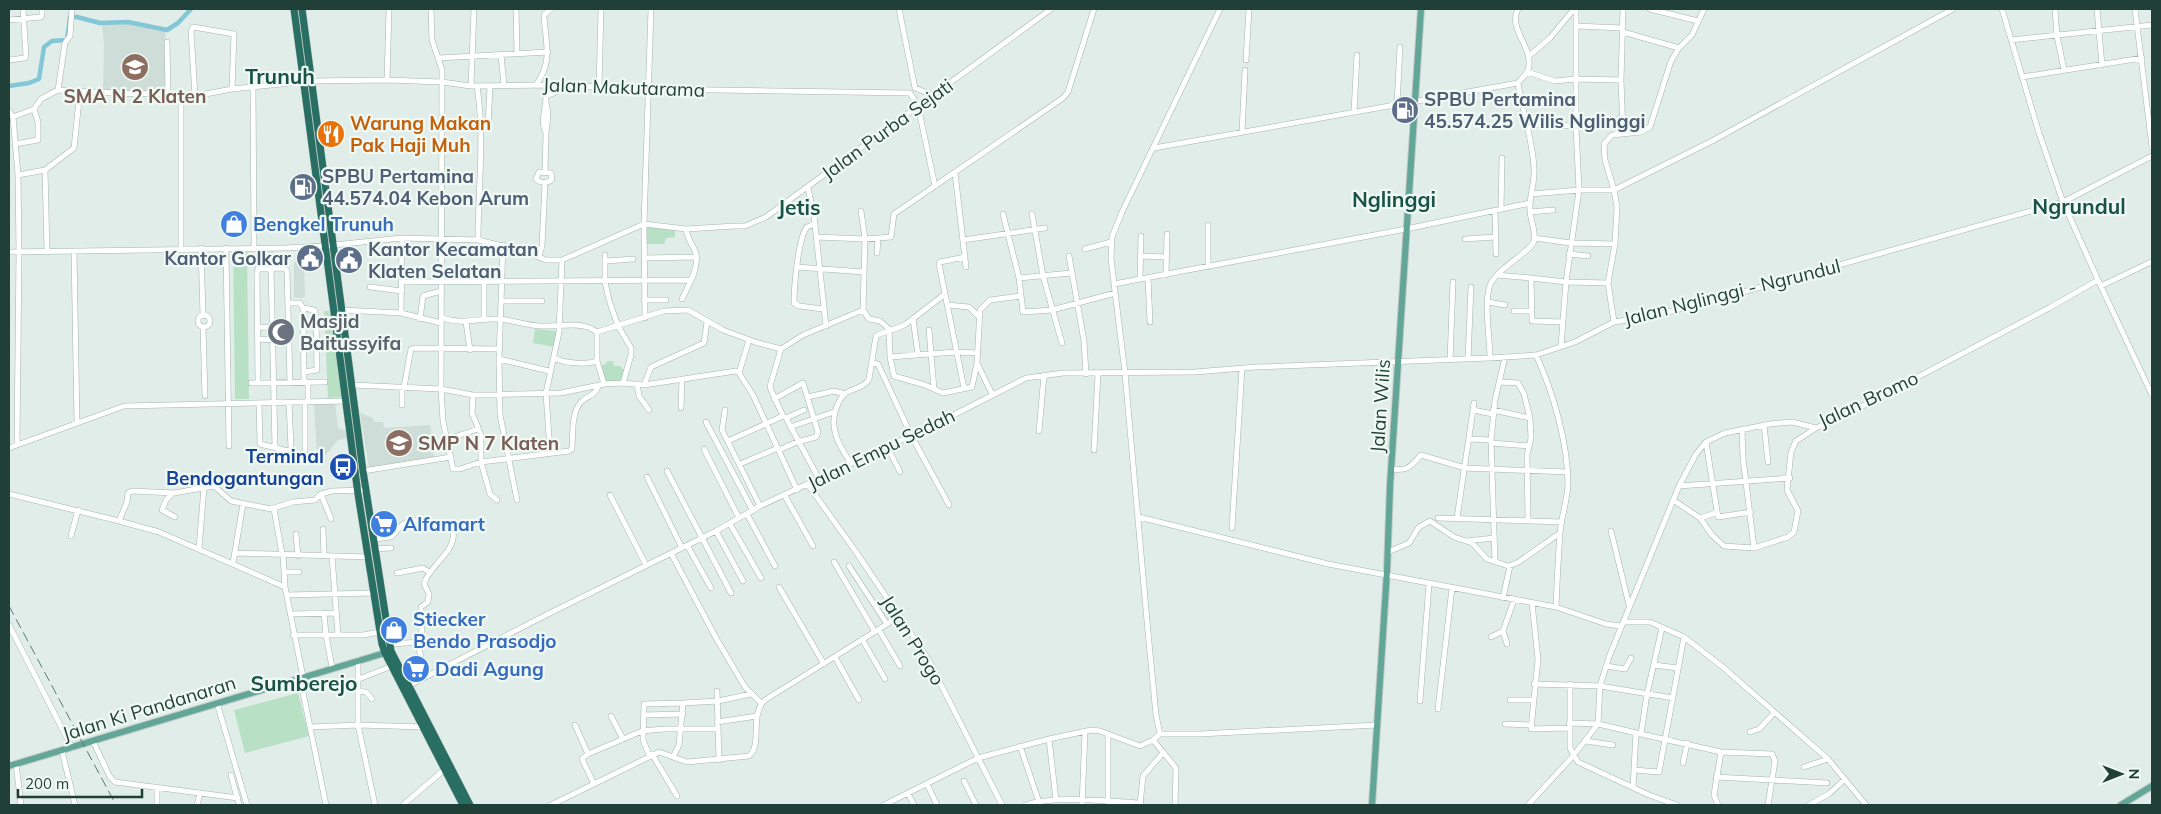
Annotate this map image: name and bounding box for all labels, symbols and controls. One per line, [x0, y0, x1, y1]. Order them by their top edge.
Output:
school or university icon: SMA N 2 Klaten [120, 52, 150, 82]
district label: Trunuh [245, 63, 315, 89]
street label: Jalan Makutarama [542, 72, 706, 102]
street label: Jalan Purba Sejati [817, 73, 957, 185]
place label: SMA N 2 Klaten [64, 84, 206, 108]
place label: SPBU Pertamina 45.574.25 Wilis Nglinggi [1424, 87, 1645, 133]
fuel station icon: SPBU Pertamina 45.574.25 Wilis Nglinggi [1390, 95, 1420, 125]
place label: Warung Makan Pak Haji Muh [350, 111, 491, 157]
restaurant icon: Warung Makan Pak Haji Muh [316, 119, 346, 149]
place label: SPBU Pertamina 44.574.04 Kebon Arum [322, 164, 529, 210]
fuel station icon: SPBU Pertamina 44.574.04 Kebon Arum [288, 172, 318, 202]
district label: Nglinggi [1352, 186, 1436, 212]
district label: Ngrundul [2032, 193, 2126, 219]
district label: Jetis [777, 194, 821, 220]
shop icon: Bengkel Trunuh [219, 209, 249, 239]
place label: Bengkel Trunuh [253, 212, 394, 236]
place label: Kantor Kecamatan Klaten Selatan [368, 237, 538, 283]
public building icon: Kantor Golkar [295, 243, 325, 273]
public building icon: Kantor Kecamatan Klaten Selatan [334, 245, 364, 275]
place label: Kantor Golkar [164, 246, 292, 270]
street label: Jalan Nglinggi - Ngrundul [1621, 253, 1843, 331]
place label: Masjid Baitussyifa [300, 309, 401, 355]
mosque icon: Masjid Baitussyifa [266, 317, 296, 347]
street label: Jalan Wilis [1365, 358, 1395, 454]
street label: Jalan Bromo [1814, 365, 1922, 433]
street label: Jalan Empu Sedah [803, 403, 959, 495]
school or university icon: SMP N 7 Klaten [384, 428, 414, 458]
place label: SMP N 7 Klaten [418, 431, 559, 455]
place label: Terminal Bendogantungan [166, 444, 324, 490]
bus stop icon: Terminal Bendogantungan [328, 452, 358, 482]
supermarket icon: Alfamart [369, 509, 399, 539]
place label: Alfamart [403, 512, 485, 536]
street label: Jalan Progo [876, 590, 950, 690]
place label: Stiecker Bendo Prasodjo [413, 607, 557, 653]
shop icon: Stiecker Bendo Prasodjo [379, 615, 409, 645]
supermarket icon: Dadi Agung [401, 654, 431, 684]
place label: Dadi Agung [435, 657, 544, 681]
street label: Jalan Ki Pandanaran [59, 670, 239, 746]
district label: Sumberejo [251, 670, 357, 696]
north arrow [2096, 749, 2146, 799]
scale bar [18, 766, 141, 798]
text: N [2125, 769, 2143, 779]
text: 200 m [25, 774, 69, 793]

